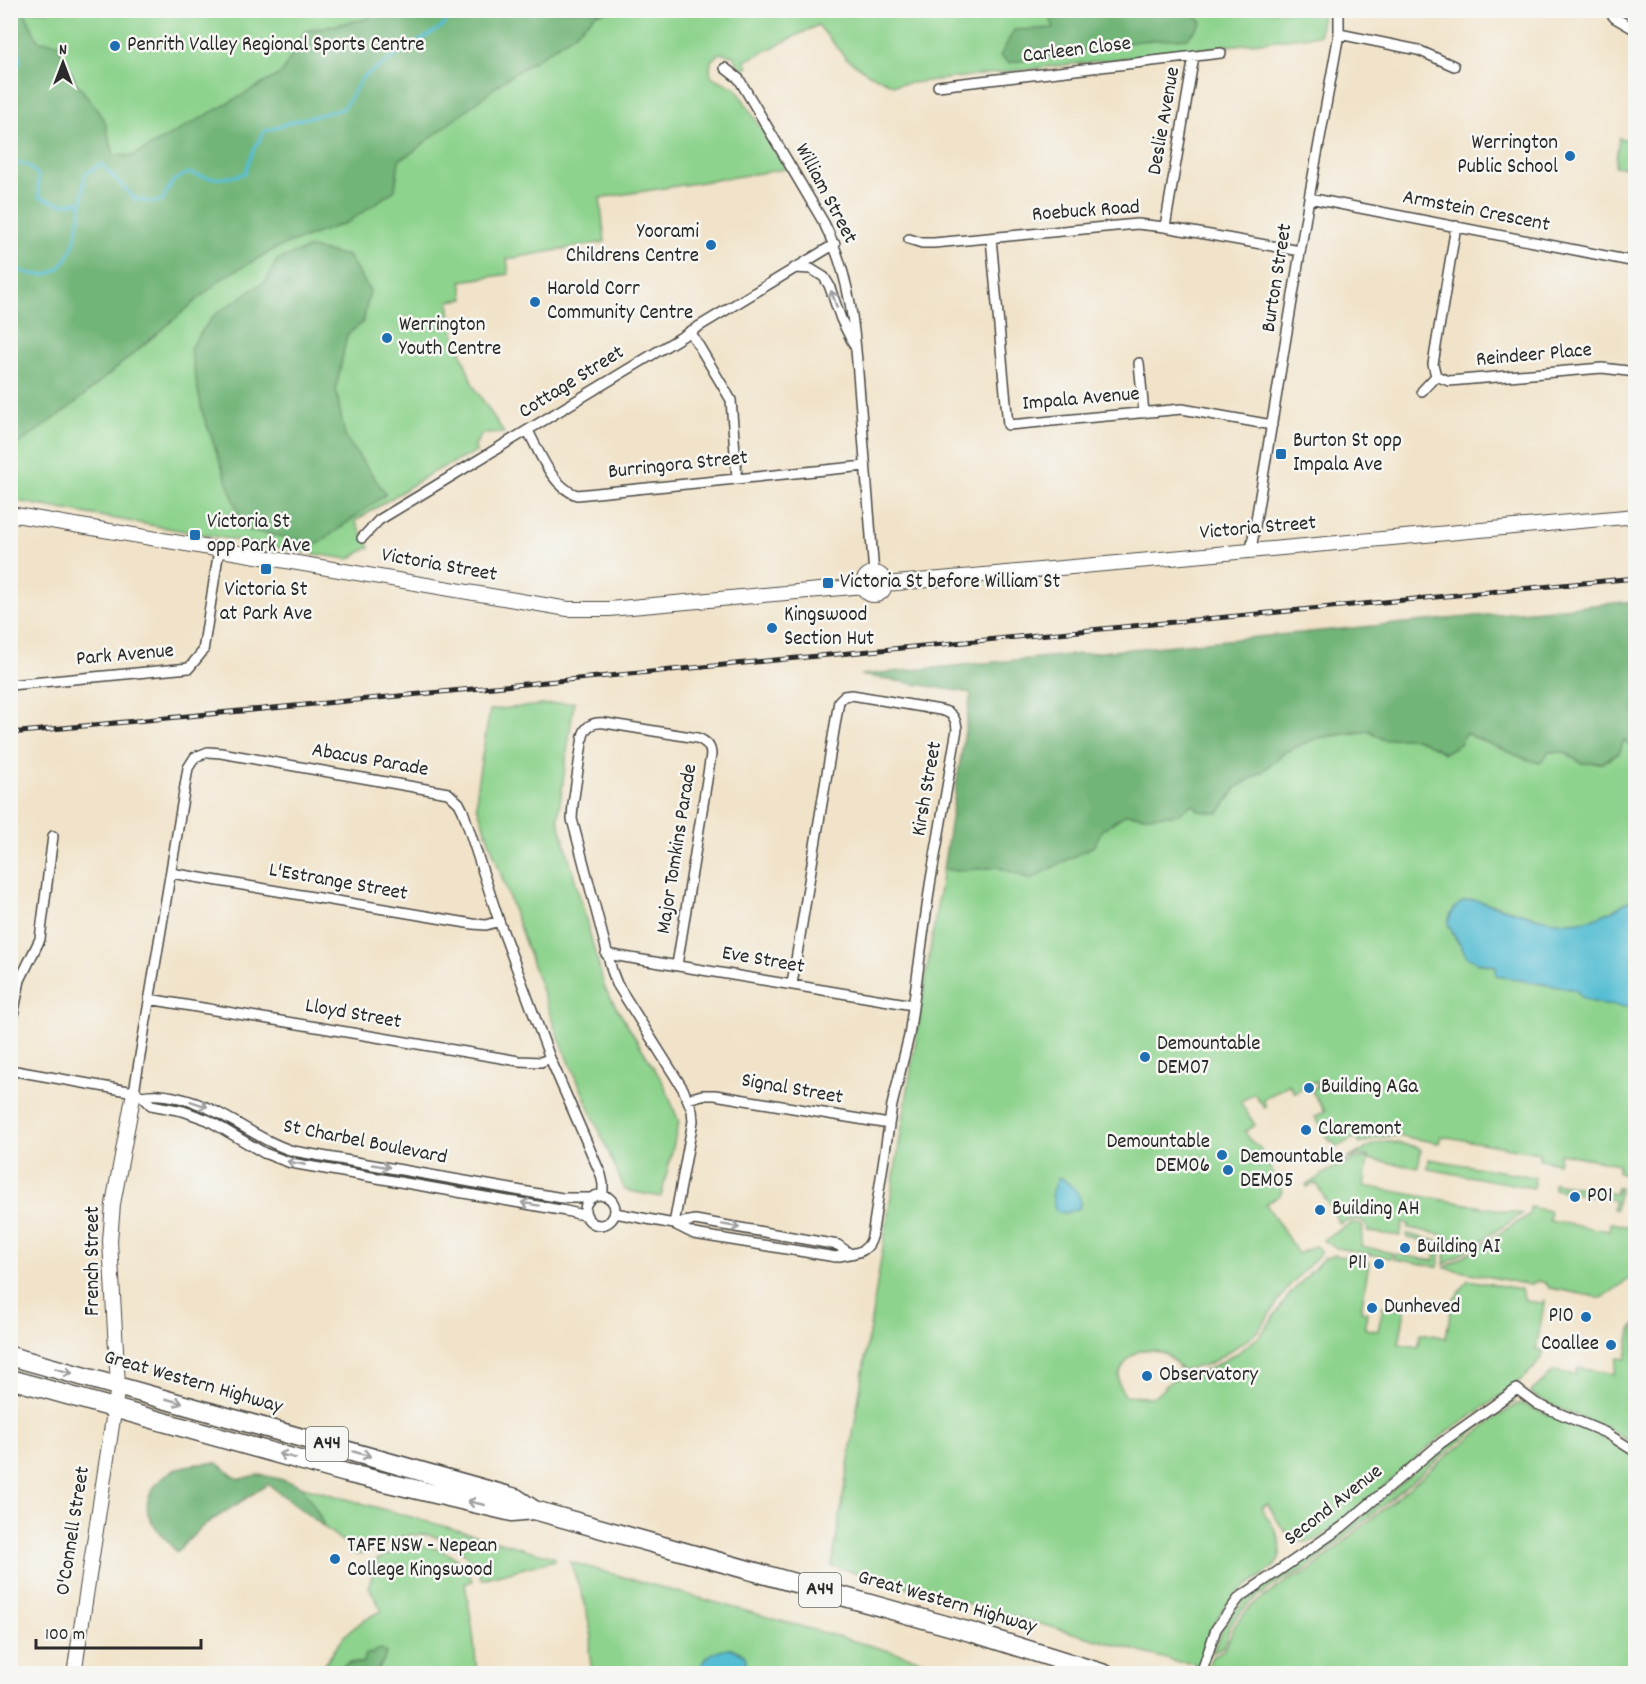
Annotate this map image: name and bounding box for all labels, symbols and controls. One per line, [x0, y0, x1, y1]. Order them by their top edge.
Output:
street label: Carleen Close [1021, 29, 1133, 73]
place label: Penrith Valley Regional Sports Centre [127, 31, 425, 61]
north arrow [33, 33, 93, 93]
text: N [59, 39, 67, 62]
marker: Penrith Valley Regional Sports Centre [108, 39, 122, 53]
street label: Deslie Avenue [1141, 65, 1189, 177]
place label: Werrington Public School [1457, 129, 1558, 183]
street label: William Street [786, 138, 864, 250]
marker: Werrington Public School [1563, 149, 1577, 163]
street label: Armstein Crescent [1400, 183, 1552, 241]
street label: Roebuck Road [1031, 193, 1141, 231]
place label: Yoorami Childrens Centre [566, 218, 699, 272]
street label: Burton Street [1255, 221, 1301, 334]
marker: Yoorami Childrens Centre [704, 238, 718, 252]
place label: Harold Corr Community Centre [547, 275, 693, 329]
one-way arrow [828, 290, 839, 309]
marker: Harold Corr Community Centre [528, 295, 542, 309]
place label: Werrington Youth Centre [399, 311, 501, 365]
marker: Werrington Youth Centre [380, 331, 394, 345]
street label: Reindeer Place [1475, 336, 1593, 376]
street label: Cottage Street [513, 339, 631, 427]
street label: Impala Avenue [1021, 380, 1141, 420]
place label: Burton St opp Impala Ave [1293, 427, 1402, 481]
street label: Burringora Street [607, 444, 750, 488]
marker: Burton St opp Impala Ave [1274, 447, 1288, 461]
place label: Victoria St opp Park Ave [207, 508, 311, 562]
street label: Victoria Street [1199, 509, 1318, 549]
marker: Victoria St opp Park Ave [188, 528, 202, 542]
street label: Victoria Street [379, 541, 499, 591]
marker: Victoria St at Park Ave [259, 562, 273, 576]
place label: Victoria St before William St [840, 568, 1061, 598]
place label: Victoria St at Park Ave [220, 576, 312, 630]
marker: Victoria St before William St [821, 576, 835, 590]
place label: Kingswood Section Hut [784, 601, 874, 655]
marker: Kingswood Section Hut [765, 621, 779, 635]
street label: Park Avenue [75, 637, 175, 675]
street label: Abacus Parade [309, 736, 431, 786]
street label: Kirsh Street [905, 739, 951, 839]
street label: Major Tomkins Parade [650, 762, 706, 936]
street label: L'Estrange Street [266, 856, 410, 910]
street label: Eve Street [719, 939, 807, 983]
street label: Lloyd Street [303, 992, 404, 1038]
place label: Demountable DEM07 [1157, 1030, 1261, 1084]
marker: Demountable DEM07 [1138, 1050, 1152, 1064]
street label: Signal Street [739, 1066, 845, 1114]
place label: Building AGa [1321, 1073, 1419, 1103]
marker: Building AGa [1302, 1081, 1316, 1095]
one-way arrow [189, 1099, 208, 1110]
street label: St Charbel Boulevard [280, 1112, 450, 1174]
place label: Claremont [1318, 1115, 1402, 1145]
marker: Claremont [1299, 1123, 1313, 1137]
place label: Demountable DEM06 [1106, 1128, 1210, 1182]
place label: Demountable DEM05 [1240, 1143, 1344, 1197]
marker: Demountable DEM06 [1215, 1148, 1229, 1162]
one-way arrow [287, 1157, 306, 1169]
one-way arrow [371, 1161, 391, 1172]
marker: Demountable DEM05 [1221, 1163, 1235, 1177]
place label: P01 [1587, 1182, 1613, 1212]
marker: P01 [1568, 1190, 1582, 1204]
place label: Building AH [1332, 1195, 1419, 1225]
one-way arrow [520, 1199, 540, 1210]
marker: Building AH [1313, 1203, 1327, 1217]
street label: French Street [79, 1206, 109, 1316]
one-way arrow [721, 1221, 741, 1232]
place label: Building AI [1417, 1233, 1501, 1263]
marker: Building AI [1398, 1241, 1412, 1255]
place label: P11 [1348, 1249, 1367, 1279]
marker: P11 [1372, 1257, 1386, 1271]
place label: Dunheved [1384, 1293, 1460, 1323]
marker: Dunheved [1365, 1301, 1379, 1315]
place label: P10 [1548, 1302, 1574, 1332]
marker: P10 [1579, 1310, 1593, 1324]
place label: Coallee [1541, 1330, 1599, 1360]
marker: Coallee [1604, 1338, 1618, 1352]
street label: Great Western Highway [100, 1343, 286, 1423]
place label: Observatory [1159, 1361, 1259, 1391]
one-way arrow [54, 1366, 73, 1377]
marker: Observatory [1140, 1369, 1154, 1383]
one-way arrow [164, 1396, 183, 1408]
road number: A44 [306, 1427, 348, 1461]
one-way arrow [352, 1449, 371, 1460]
one-way arrow [278, 1450, 297, 1462]
street label: Second Avenue [1278, 1458, 1390, 1554]
street label: O'Connell Street [49, 1464, 99, 1598]
one-way arrow [467, 1497, 486, 1509]
place label: TAFE NSW - Nepean College Kingswood [347, 1532, 497, 1586]
marker: TAFE NSW - Nepean College Kingswood [328, 1552, 342, 1566]
street label: Great Western Highway [854, 1563, 1040, 1643]
road number: A44 [799, 1573, 841, 1607]
scale bar [36, 1612, 201, 1650]
text: 100 m [45, 1623, 85, 1648]

